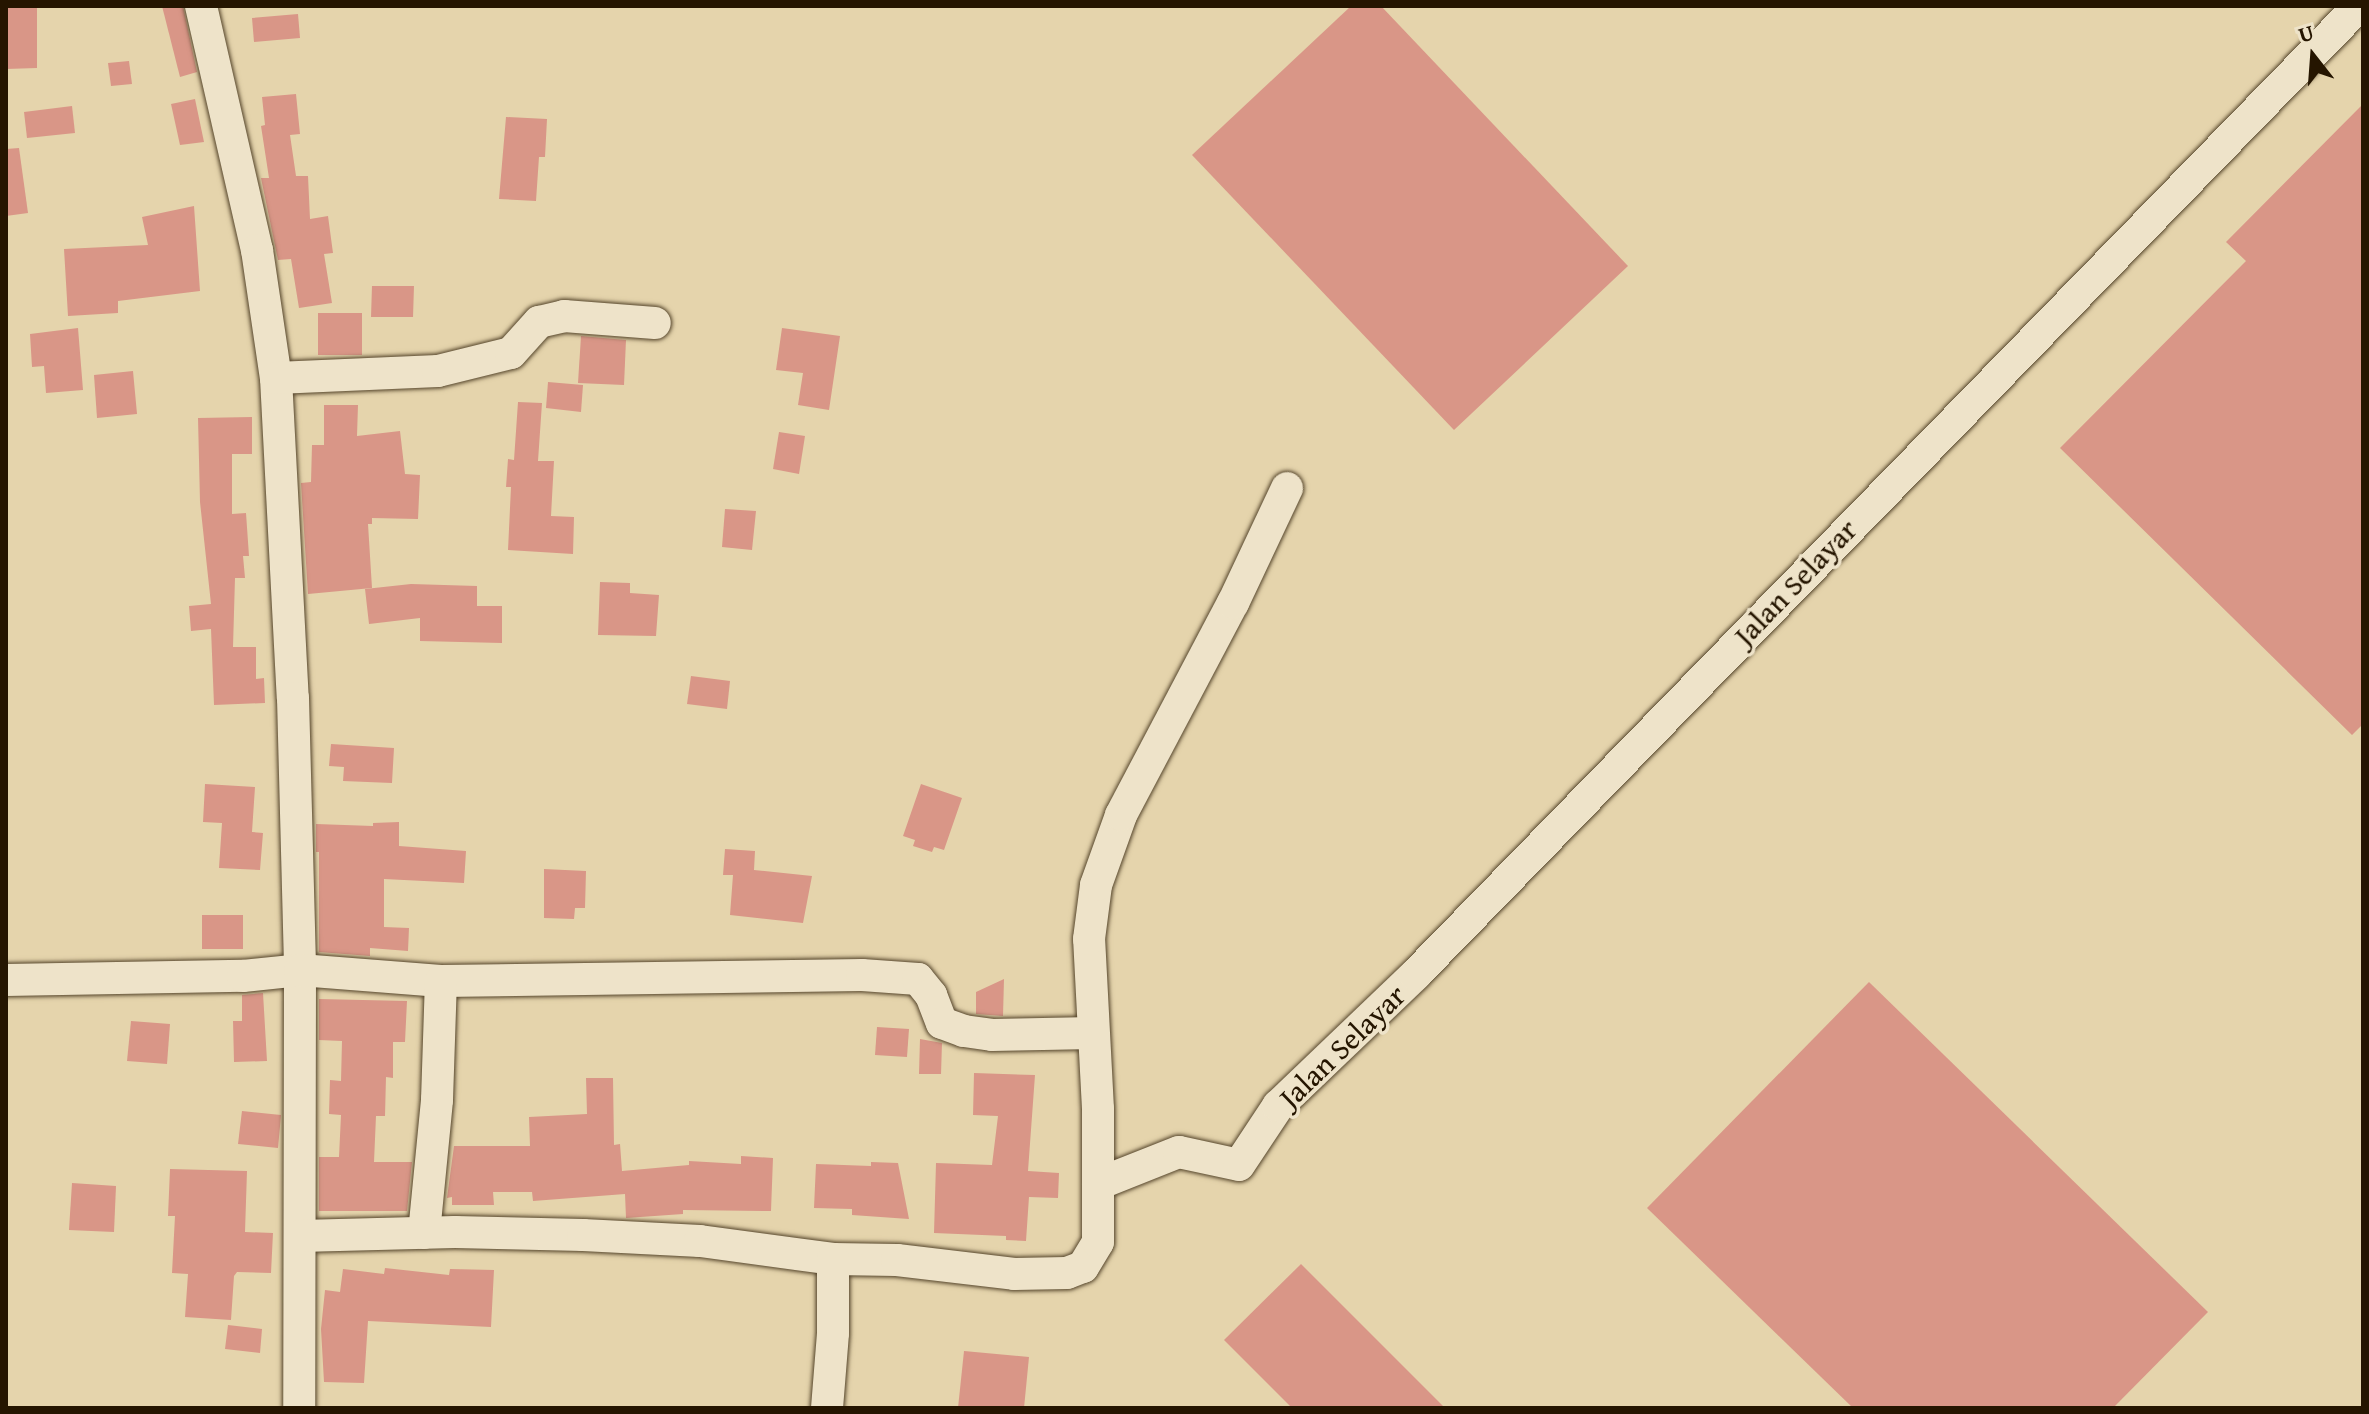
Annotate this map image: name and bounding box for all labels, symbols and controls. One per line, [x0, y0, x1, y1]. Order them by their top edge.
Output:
north arrow [2273, 16, 2353, 96]
text: U [2294, 16, 2318, 51]
street label: Jalan Selayar [1726, 511, 1864, 653]
street label: Jalan Selayar [1271, 977, 1413, 1115]

